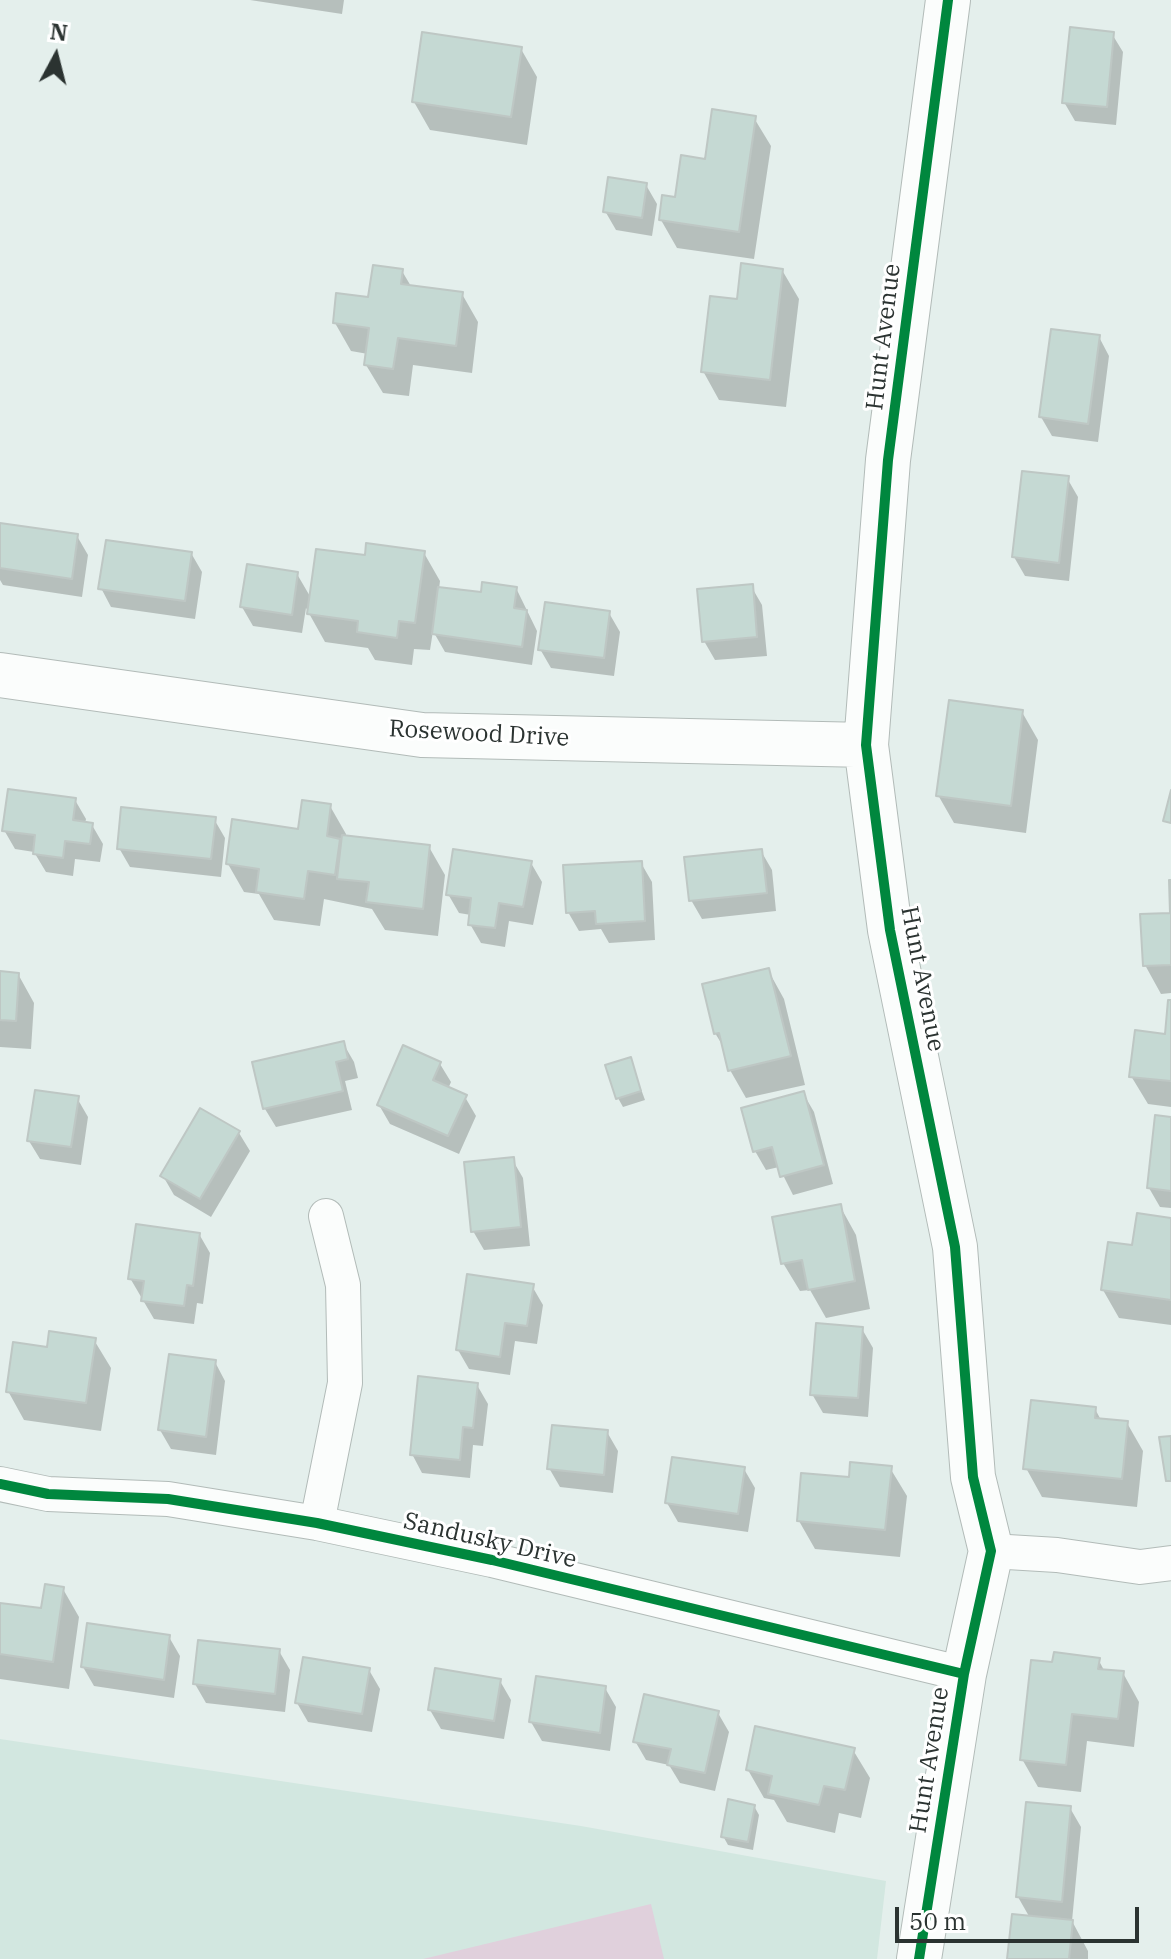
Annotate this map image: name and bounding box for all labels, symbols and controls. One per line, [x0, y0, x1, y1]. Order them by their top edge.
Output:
north arrow [16, 16, 96, 96]
text: N [49, 16, 69, 47]
street label: Hunt Avenue [861, 262, 907, 412]
street label: Rosewood Drive [388, 715, 570, 753]
street label: Hunt Avenue [894, 904, 950, 1054]
street label: Sandusky Drive [401, 1507, 579, 1575]
street label: Hunt Avenue [904, 1685, 956, 1835]
scale bar [899, 1891, 1143, 1941]
text: 50 m [909, 1905, 966, 1937]

